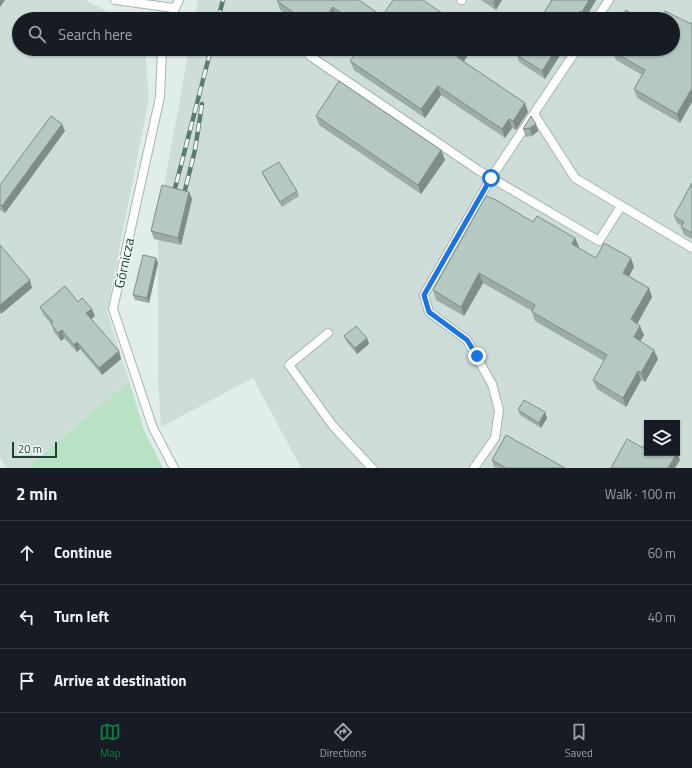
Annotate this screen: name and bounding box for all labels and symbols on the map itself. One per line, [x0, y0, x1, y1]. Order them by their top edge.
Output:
route start [482, 169, 500, 187]
street label: Górnicza [108, 236, 139, 290]
route end [468, 347, 486, 365]
scale bar [12, 440, 57, 459]

